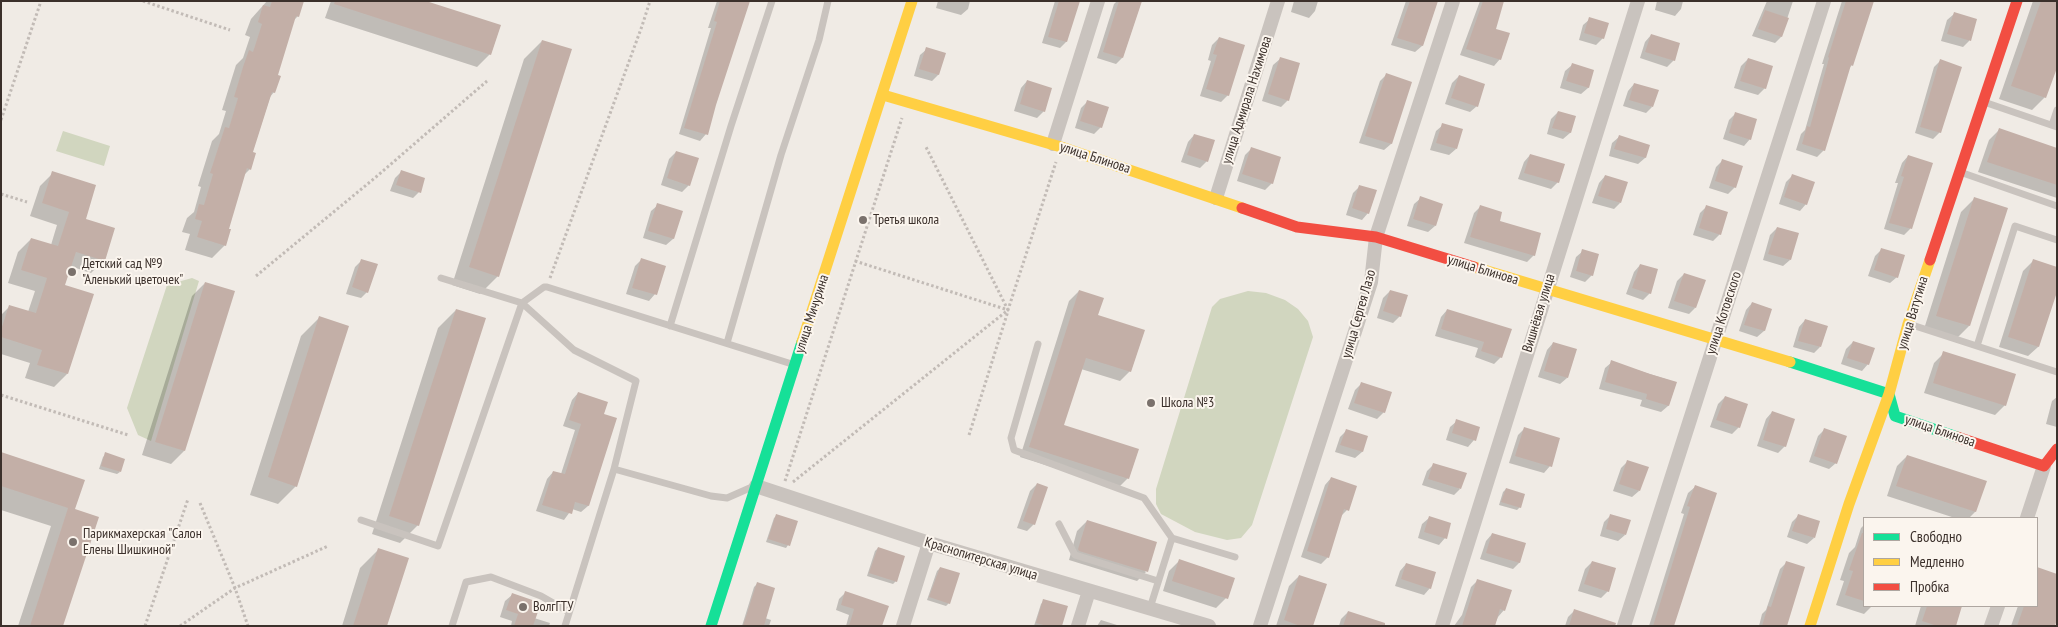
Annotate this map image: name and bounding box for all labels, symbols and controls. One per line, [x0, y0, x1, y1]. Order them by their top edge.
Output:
street label: улица Адмирала Нахимова [1218, 34, 1276, 166]
street label: улица Блинова [1058, 139, 1132, 177]
place label: Третья школа [873, 212, 939, 228]
marker: Третья школа [857, 214, 869, 226]
street label: улица Блинова [1446, 251, 1520, 289]
place label: Детский сад №9 "Аленький цветочек" [82, 256, 183, 288]
marker: Детский сад №9 "Аленький цветочек" [66, 266, 78, 278]
street label: улица Сергея Лазо [1338, 268, 1380, 360]
street label: улица Котовского [1703, 269, 1745, 357]
street label: Вишнёвая улица [1519, 272, 1559, 354]
street label: улица Мичурина [791, 273, 833, 355]
street label: улица Ватутина [1894, 274, 1932, 352]
place label: Школа №3 [1161, 395, 1214, 411]
marker: Школа №3 [1145, 397, 1157, 409]
street label: улица Блинова [1903, 411, 1977, 451]
legend [1863, 517, 2038, 607]
place label: Парикмахерская "Салон Елены Шишкиной" [83, 526, 202, 558]
text: Свободно [1910, 527, 1962, 546]
street label: Краснопитерская улица [923, 534, 1039, 584]
marker: Парикмахерская "Салон Елены Шишкиной" [67, 536, 79, 548]
text: Медленно [1910, 552, 1964, 571]
text: Пробка [1910, 577, 1949, 596]
place label: ВолгГТУ [533, 599, 573, 615]
marker: ВолгГТУ [517, 601, 529, 613]

